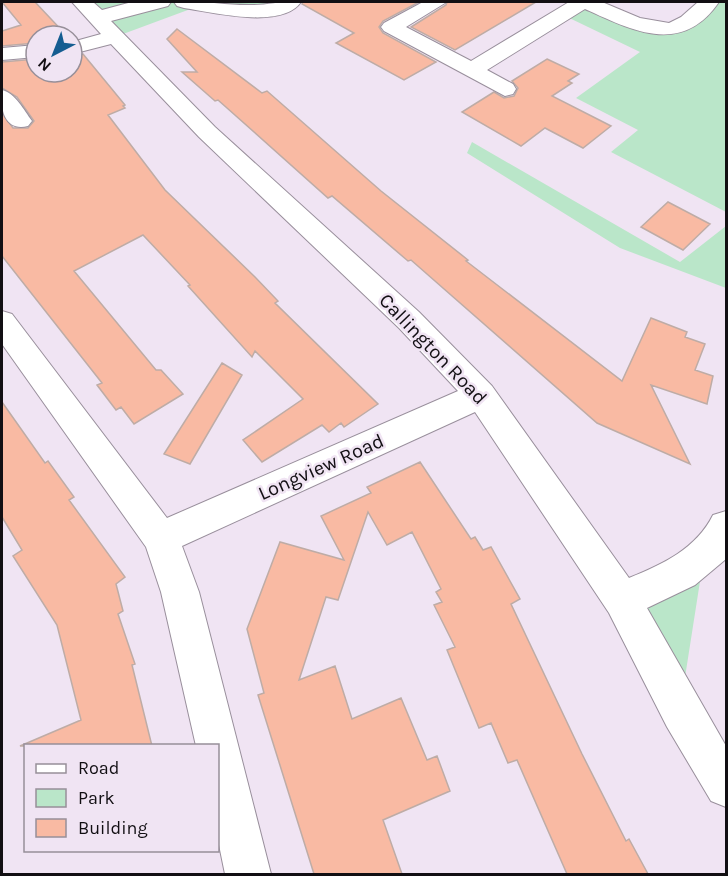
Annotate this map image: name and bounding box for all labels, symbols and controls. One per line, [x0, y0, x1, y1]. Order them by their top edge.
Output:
north arrow [24, 24, 84, 84]
text: N [34, 54, 55, 76]
street label: Callington Road [374, 289, 492, 409]
street label: Longview Road [255, 429, 387, 505]
legend [24, 744, 219, 852]
text: Road [78, 757, 119, 779]
text: Park [78, 787, 115, 809]
text: Building [78, 817, 148, 839]

